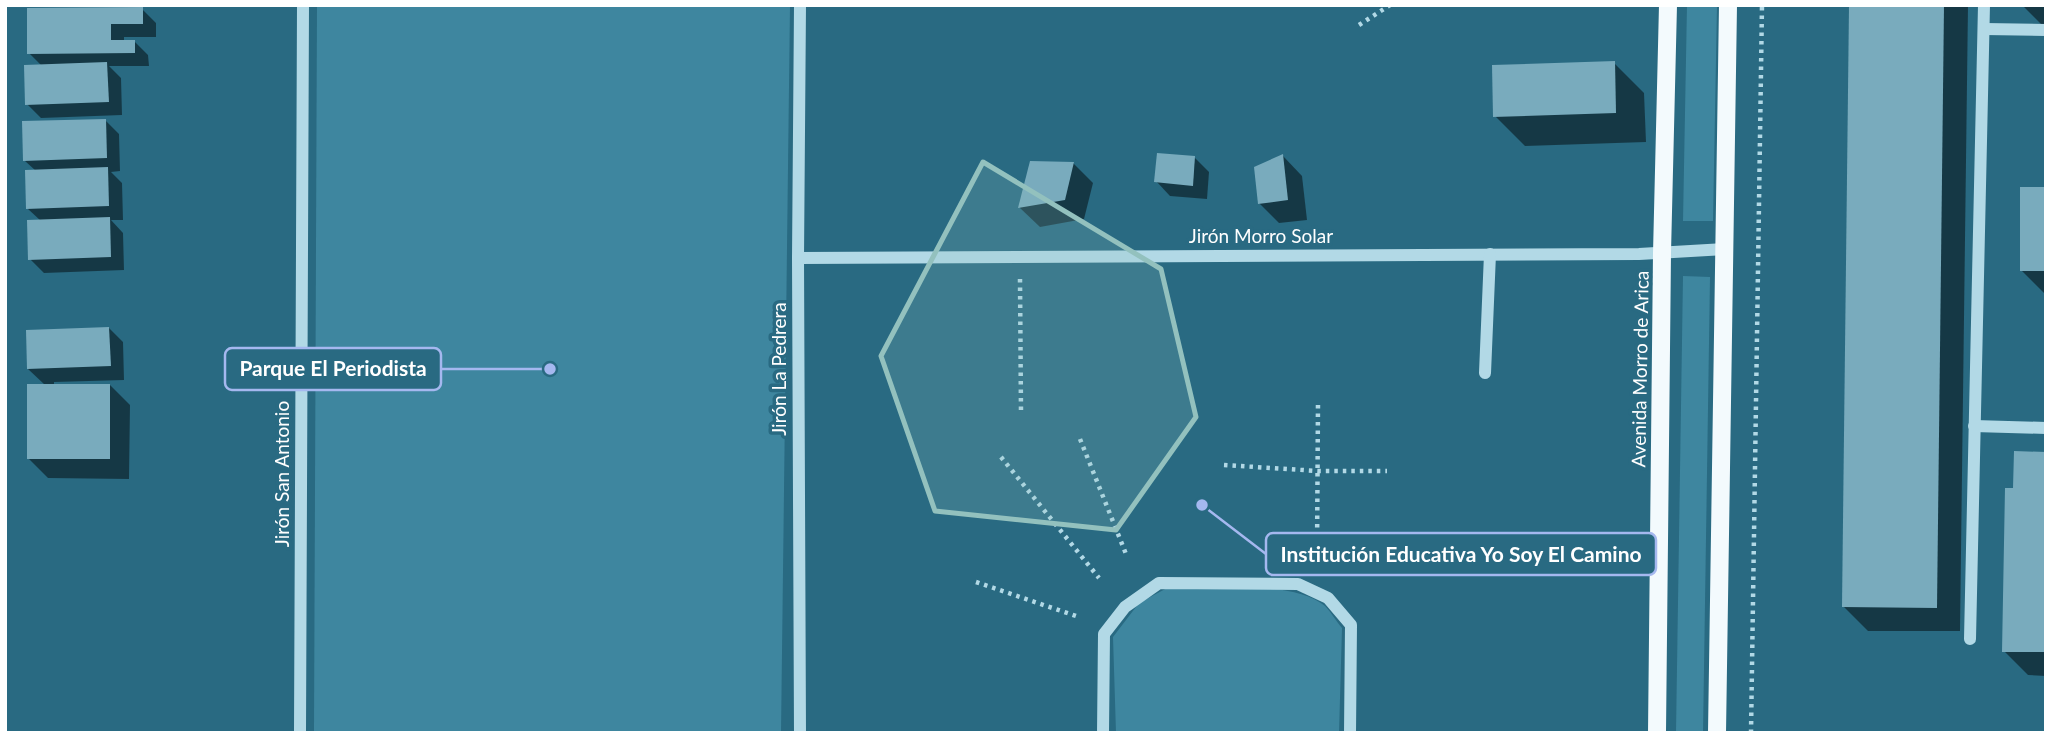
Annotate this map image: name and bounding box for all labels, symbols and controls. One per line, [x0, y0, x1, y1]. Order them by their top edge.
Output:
street label: Jirón Morro Solar [1189, 224, 1333, 247]
street label: Avenida Morro de Arica [1626, 270, 1653, 468]
street label: Jirón La Pedrera [767, 302, 790, 436]
callout: Parque El Periodista [225, 348, 441, 390]
text: Parque El Periodista [239, 355, 427, 380]
street label: Jirón San Antonio [270, 401, 293, 547]
callout: Institución Educativa Yo Soy El Camino [1266, 533, 1656, 575]
text: Institución Educativa Yo Soy El Camino [1280, 541, 1642, 566]

